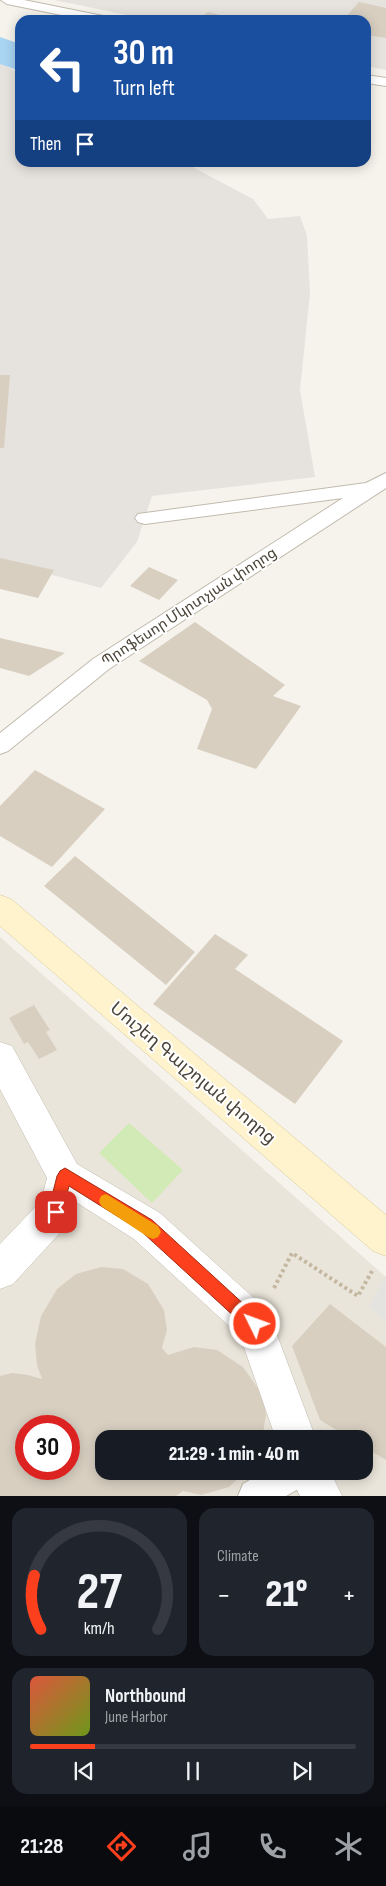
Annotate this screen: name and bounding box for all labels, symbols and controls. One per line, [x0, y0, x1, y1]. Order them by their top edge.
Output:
text: 30 m [113, 32, 174, 75]
icon: left [30, 35, 95, 100]
text: Turn left [113, 75, 175, 102]
icon: arrive [71, 130, 99, 158]
text: Then [30, 133, 61, 156]
street label: Պրոֆեսոր Մկրտչյան փողոց [98, 543, 280, 671]
street label: Մուշեղ Գալշոյան փողոց [106, 998, 280, 1148]
pin [35, 1191, 77, 1233]
icon: arrive [42, 1198, 70, 1226]
position arrow [228, 1297, 280, 1349]
speed limit sign: 30 [15, 1415, 80, 1480]
text: 21:29 · 1 min · 40 m [169, 1443, 299, 1466]
text: Climate [217, 1547, 259, 1566]
text: 27 [77, 1561, 123, 1624]
text: 21° [265, 1572, 308, 1617]
text: − [217, 1579, 231, 1612]
text: + [342, 1579, 356, 1612]
text: km/h [84, 1618, 115, 1639]
text: Northbound [105, 1685, 186, 1708]
text: June Harbor [105, 1708, 168, 1727]
icon: previous [70, 1757, 98, 1785]
icon: pause [179, 1757, 207, 1785]
icon: next [288, 1757, 316, 1785]
icon: directions [104, 1829, 139, 1864]
icon: music [180, 1829, 215, 1864]
icon: phone [255, 1829, 290, 1864]
icon: climate [331, 1829, 366, 1864]
text: 21:28 [20, 1833, 63, 1860]

